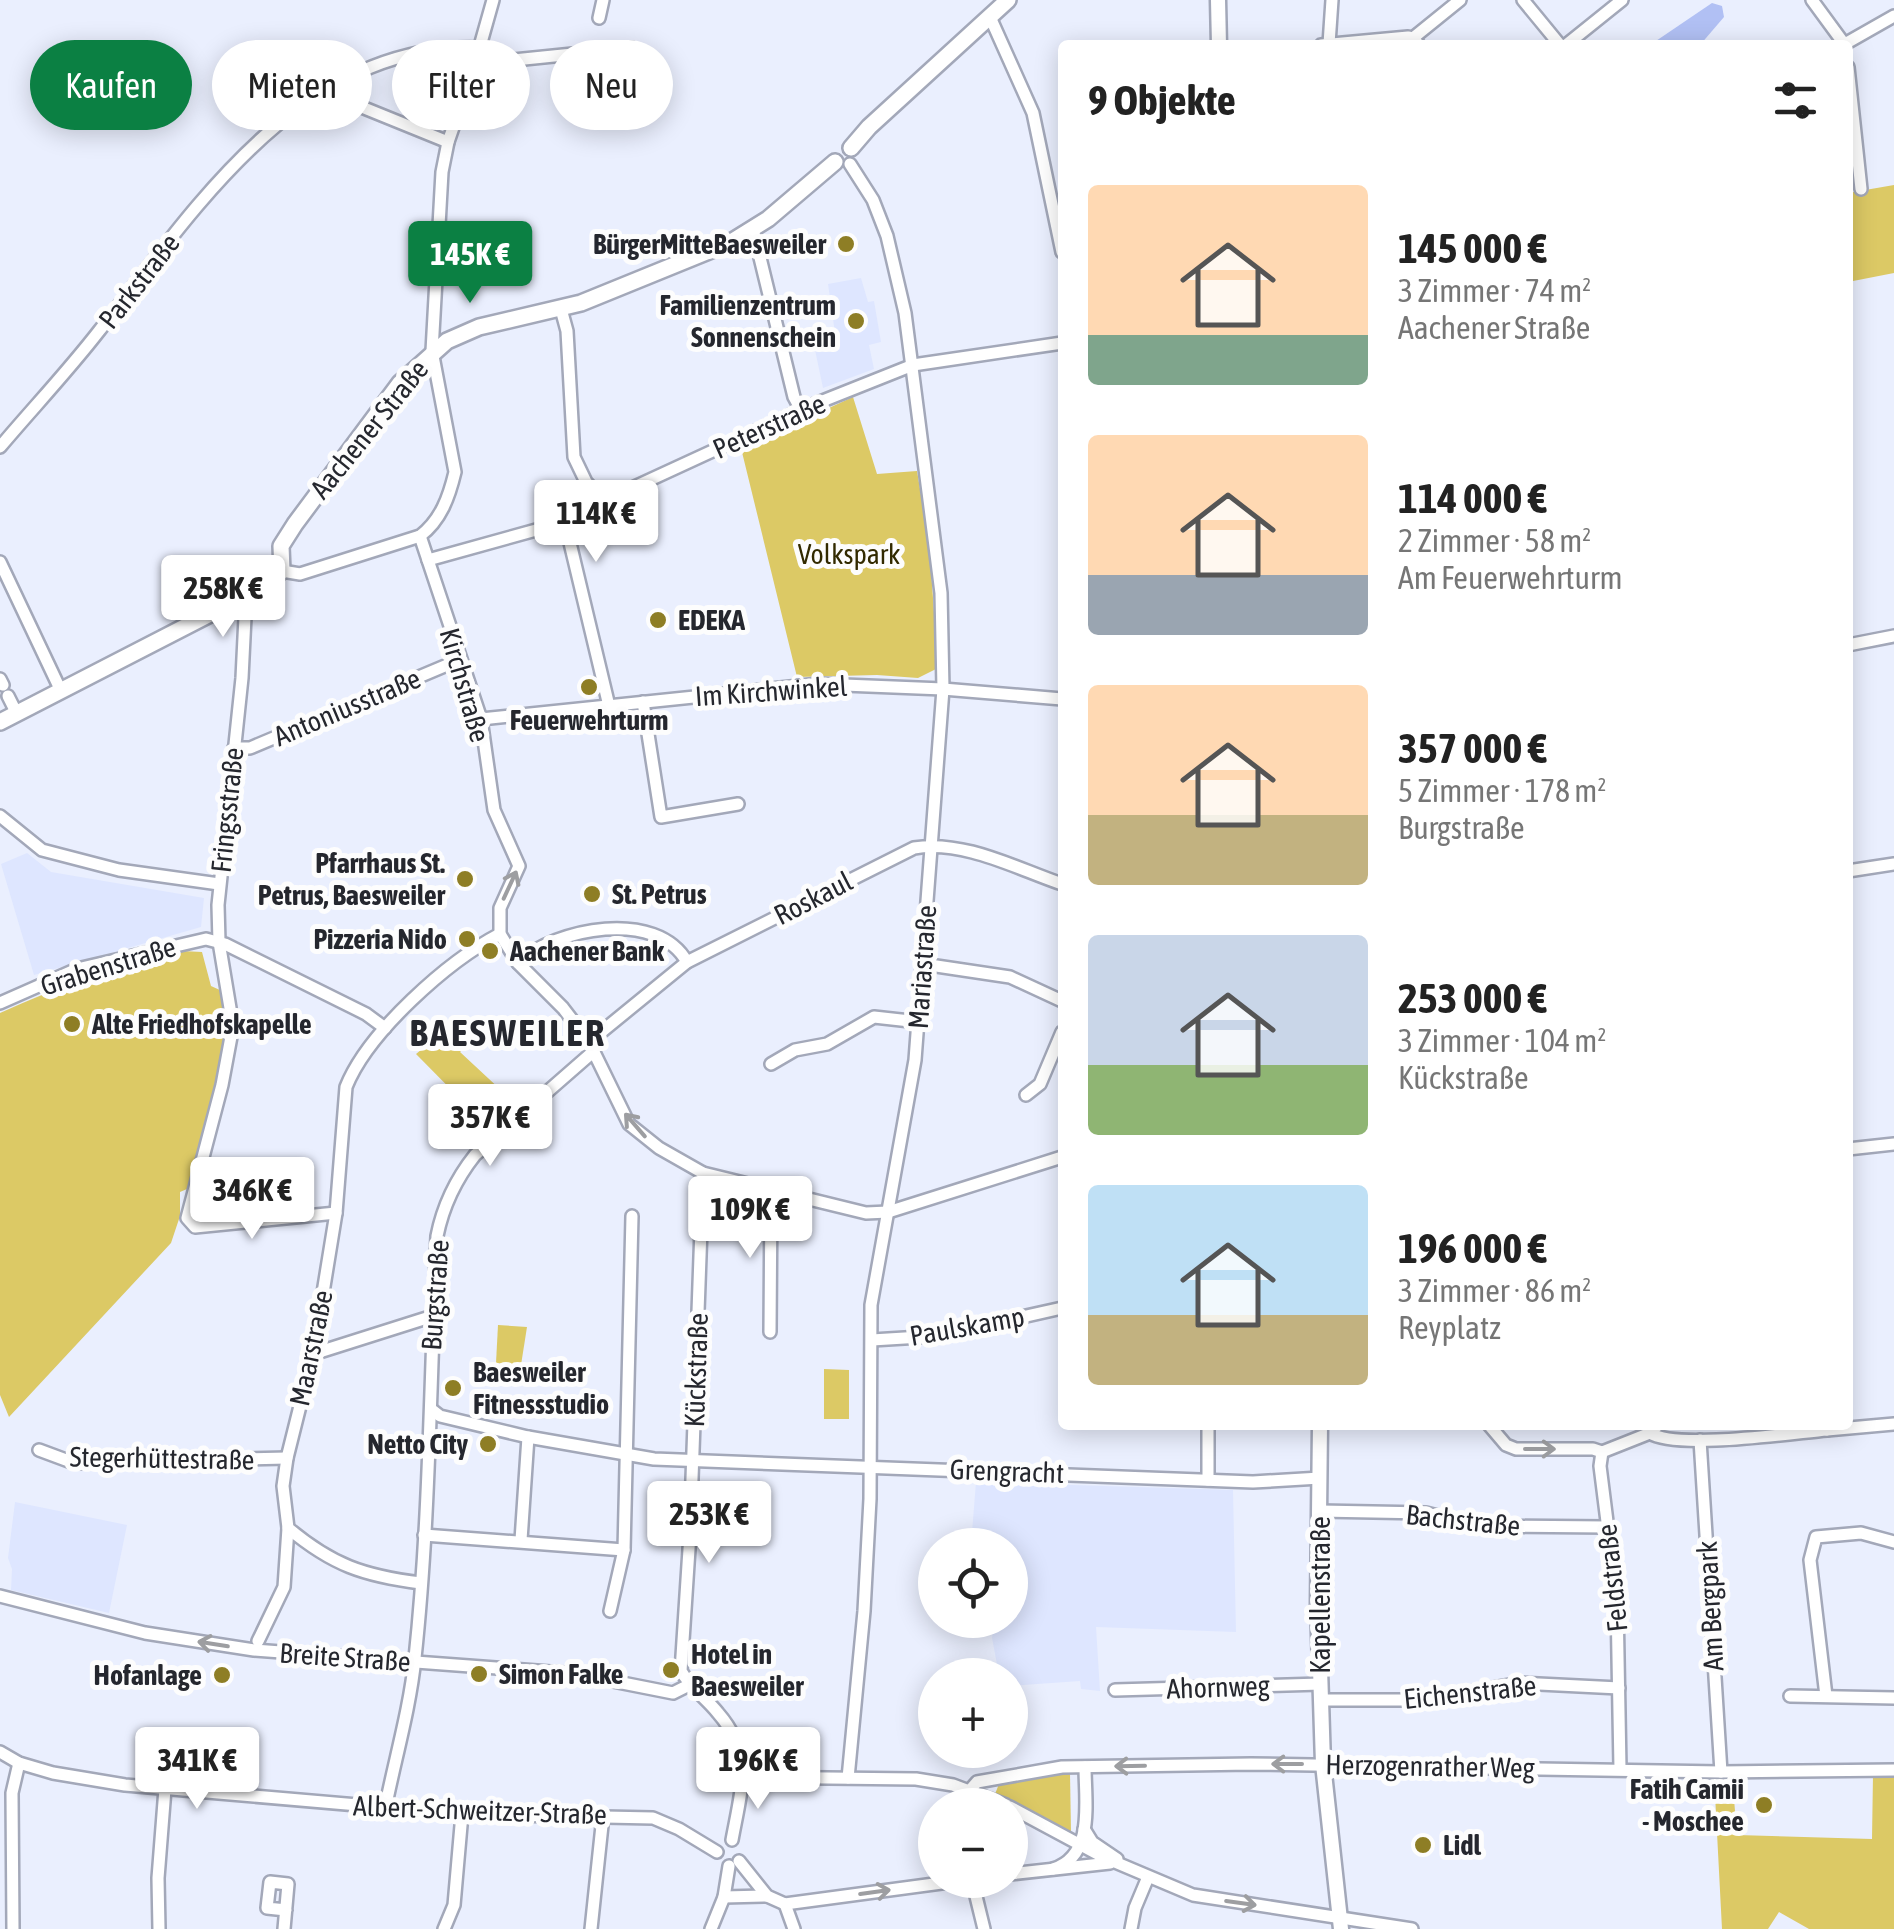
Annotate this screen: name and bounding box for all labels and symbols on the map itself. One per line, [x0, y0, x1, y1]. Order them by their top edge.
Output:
pin: 145K € [389, 221, 551, 306]
street label: Parkstraße [92, 227, 186, 335]
place label: BürgerMitteBaesweiler [593, 228, 827, 260]
marker: BürgerMitteBaesweiler [835, 233, 857, 255]
place label: Familienzentrum Sonnenschein [659, 289, 836, 353]
marker: Familienzentrum Sonnenschein [845, 310, 867, 332]
street label: Aachener Straße [304, 354, 434, 504]
street label: Peterstraße [708, 387, 830, 465]
pin: 114K € [515, 480, 677, 565]
park label: Volkspark [798, 538, 900, 570]
pin: 258K € [142, 555, 304, 640]
place label: EDEKA [678, 604, 745, 636]
marker: EDEKA [647, 609, 669, 631]
street label: Kirchstraße [434, 624, 496, 746]
street label: Antoniusstraße [269, 662, 425, 752]
street label: Im Kirchwinkel [694, 670, 849, 712]
marker: Feuerwehrturm [578, 676, 600, 698]
place label: Feuerwehrturm [510, 704, 668, 736]
street label: Fringsstraße [205, 746, 249, 874]
place label: Pfarrhaus St. Petrus, Baesweiler [258, 847, 446, 911]
street label: Roskaul [769, 865, 858, 931]
marker: Pfarrhaus St. Petrus, Baesweiler [454, 868, 476, 890]
one-way arrow [502, 871, 521, 901]
place label: St. Petrus [612, 878, 707, 910]
marker: St. Petrus [581, 883, 603, 905]
street label: Mariastraße [902, 904, 942, 1030]
place label: Pizzeria Nido [314, 923, 447, 955]
marker: Pizzeria Nido [456, 928, 478, 950]
street label: Grabenstraße [37, 930, 179, 1002]
place label: Aachener Bank [509, 935, 665, 967]
marker: Aachener Bank [479, 940, 501, 962]
place label: Alte Friedhofskapelle [91, 1008, 312, 1040]
district label: BAESWEILER [409, 1011, 607, 1054]
marker: Alte Friedhofskapelle [61, 1013, 83, 1035]
pin: 357K € [409, 1084, 571, 1169]
one-way arrow [623, 1113, 646, 1138]
pin: 346K € [171, 1157, 333, 1242]
pin: 109K € [669, 1176, 831, 1261]
street label: Burgstraße [415, 1239, 455, 1351]
street label: Maarstraße [283, 1287, 339, 1409]
street label: Paulskamp [907, 1300, 1027, 1352]
street label: Kückstraße [678, 1312, 714, 1428]
place label: Baesweiler Fitnessstudio [473, 1356, 609, 1420]
marker: Baesweiler Fitnessstudio [442, 1377, 464, 1399]
place label: Netto City [367, 1428, 468, 1460]
marker: Netto City [477, 1433, 499, 1455]
street label: Stegerhüttestraße [69, 1440, 255, 1476]
one-way arrow [1524, 1440, 1556, 1458]
street label: Grengracht [949, 1453, 1065, 1489]
pin: 253K € [628, 1481, 790, 1566]
street label: Bachstraße [1404, 1498, 1522, 1542]
street label: Kapellenstraße [1304, 1516, 1336, 1674]
street label: Feldstraße [1590, 1522, 1634, 1634]
street label: Am Bergpark [1691, 1540, 1729, 1672]
one-way arrow [198, 1634, 230, 1653]
street label: Breite Straße [278, 1636, 412, 1678]
place label: Hotel in Baesweiler [691, 1638, 804, 1702]
place label: Simon Falke [499, 1658, 624, 1690]
place label: Hofanlage [94, 1659, 202, 1691]
marker: Hotel in Baesweiler [660, 1659, 682, 1681]
marker: Simon Falke [468, 1663, 490, 1685]
marker: Hofanlage [211, 1664, 233, 1686]
street label: Ahornweg [1166, 1669, 1270, 1705]
street label: Eichenstraße [1402, 1669, 1538, 1715]
pin: 341K € [116, 1727, 278, 1812]
pin: 196K € [677, 1727, 839, 1812]
street label: Herzogenrather Weg [1325, 1748, 1535, 1784]
one-way arrow [1271, 1754, 1304, 1774]
one-way arrow [1114, 1756, 1146, 1776]
place label: Fatih Camii - Moschee [1630, 1773, 1744, 1837]
street label: Albert-Schweitzer-Straße [353, 1790, 607, 1830]
marker: Fatih Camii - Moschee [1753, 1794, 1775, 1816]
place label: Lidl [1443, 1829, 1482, 1861]
marker: Lidl [1412, 1834, 1434, 1856]
one-way arrow [858, 1882, 890, 1901]
one-way arrow [1225, 1894, 1257, 1913]

